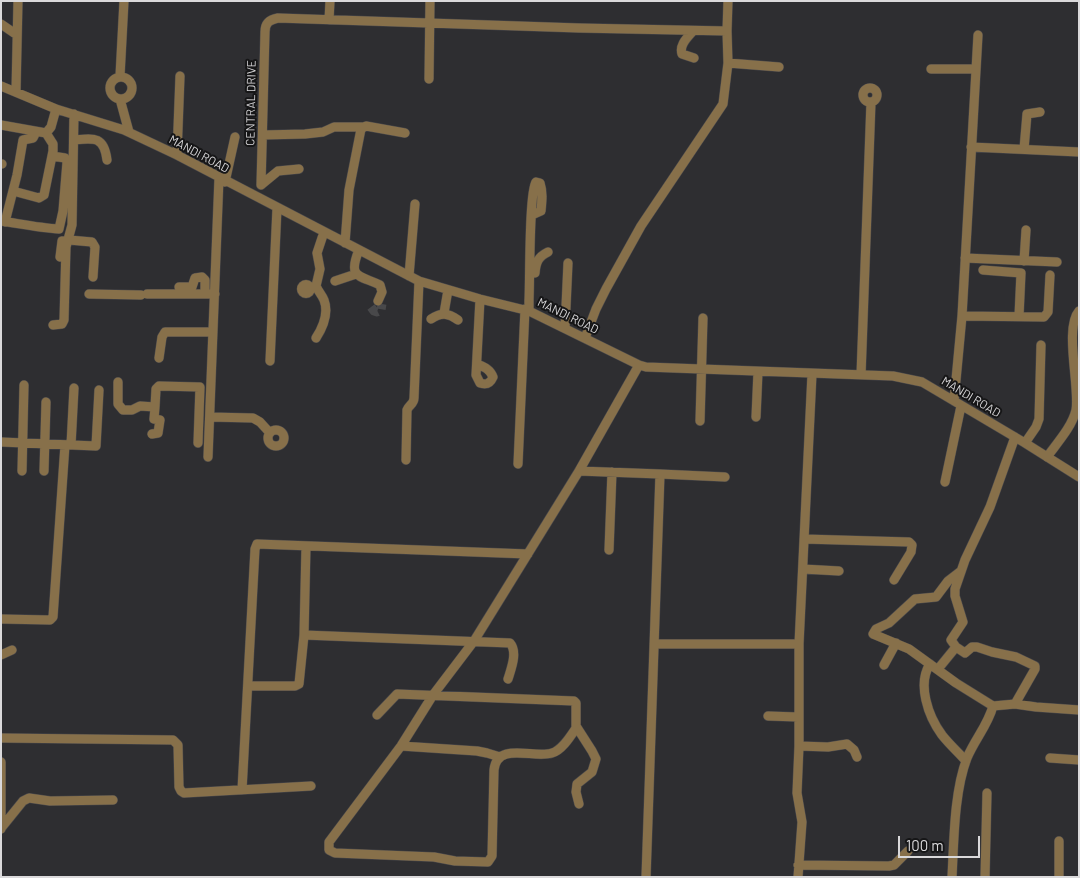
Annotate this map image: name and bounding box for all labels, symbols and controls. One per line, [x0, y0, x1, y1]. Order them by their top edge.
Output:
street label: CENTRAL DRIVE [243, 60, 259, 146]
street label: MANDI ROAD [166, 132, 232, 176]
street label: MANDI ROAD [535, 295, 601, 337]
street label: MANDI ROAD [939, 374, 1003, 420]
scale bar [900, 826, 982, 858]
text: 100 m [906, 836, 944, 854]

